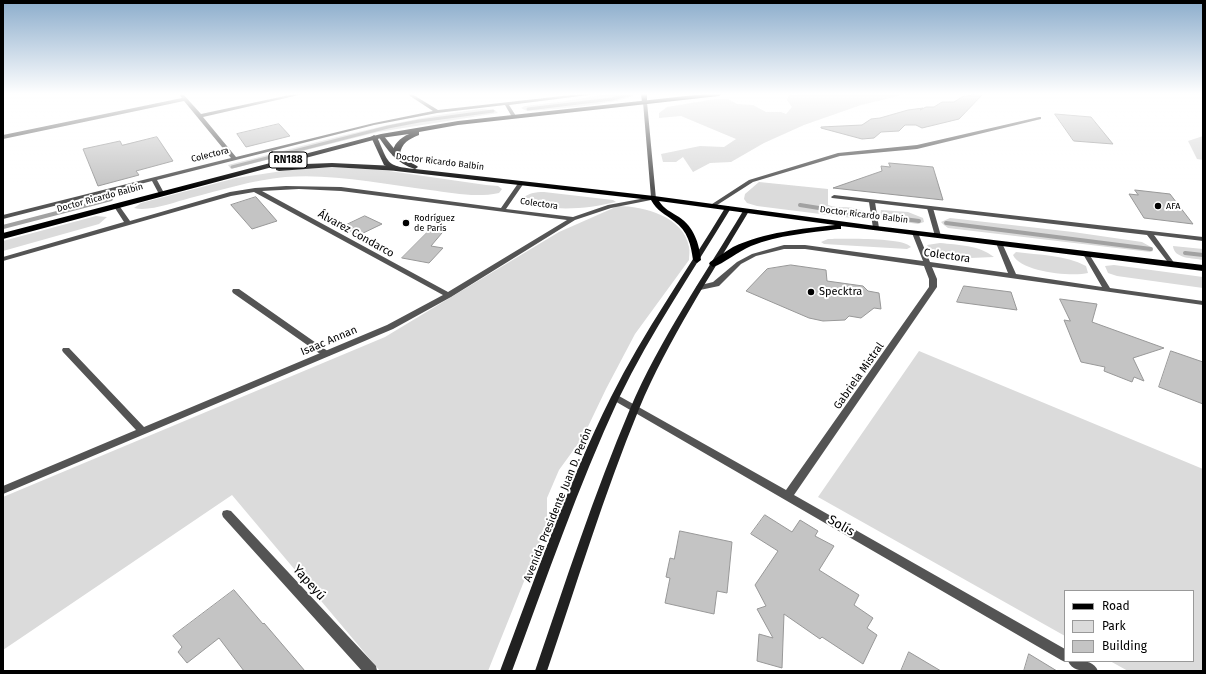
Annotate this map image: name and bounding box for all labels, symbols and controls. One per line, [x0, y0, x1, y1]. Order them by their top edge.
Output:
street label: Colectora [190, 145, 230, 165]
street label: Doctor Ricardo Balbín [395, 151, 485, 173]
road number: RN188 [269, 152, 307, 168]
street label: Doctor Ricardo Balbín [56, 181, 144, 215]
street label: Colectora [519, 196, 559, 212]
marker: AFA [1153, 201, 1163, 211]
place label: AFA [1166, 201, 1180, 211]
street label: Doctor Ricardo Balbín [819, 204, 909, 226]
street label: Álvarez Condarco [316, 208, 396, 260]
place label: Rodríguez de París [414, 213, 455, 234]
marker: Rodríguez de París [401, 218, 411, 228]
street label: Colectora [923, 246, 971, 266]
place label: Specktra [819, 285, 862, 299]
marker: Specktra [806, 287, 816, 297]
street label: Isaac Annan [299, 323, 359, 359]
street label: Gabriela Mistral [831, 340, 887, 412]
street label: Avenida Presidente Juan D. Perón [521, 426, 595, 584]
street label: Solís [825, 512, 857, 540]
street label: Yapeyú [289, 562, 329, 604]
legend [1064, 590, 1194, 662]
text: Road [1102, 599, 1130, 613]
text: Park [1102, 619, 1126, 633]
text: Building [1102, 639, 1147, 653]

